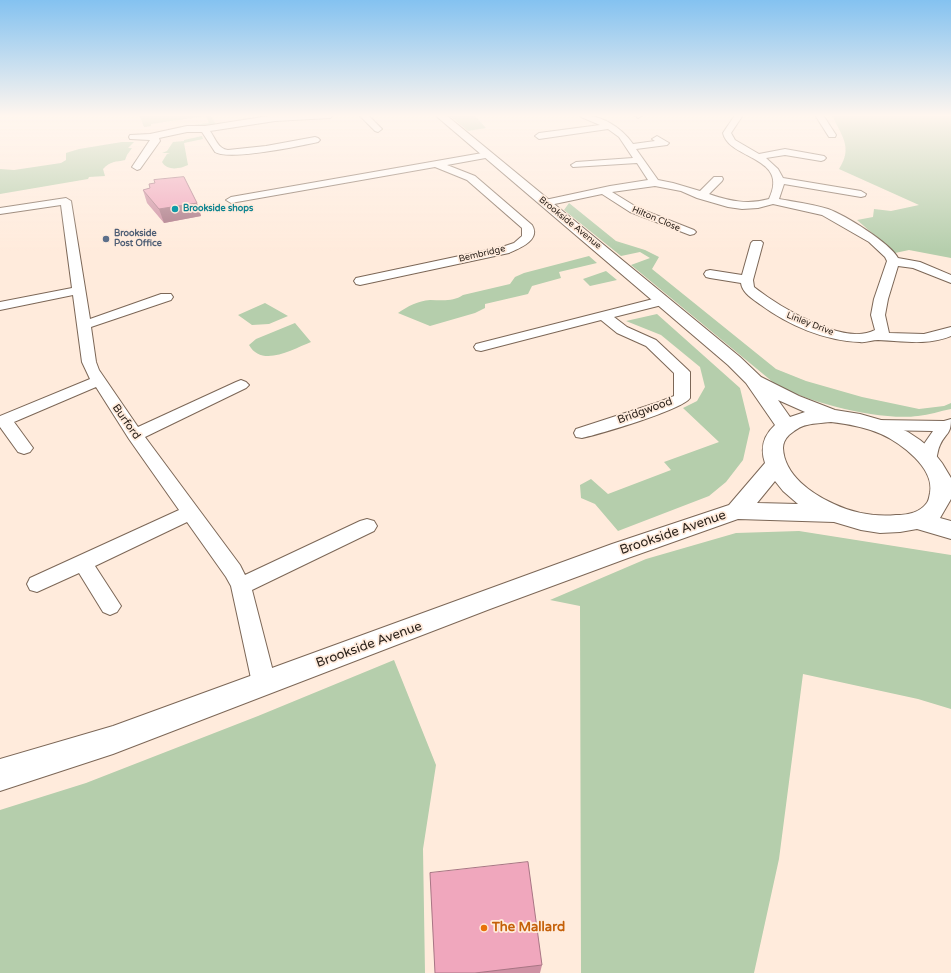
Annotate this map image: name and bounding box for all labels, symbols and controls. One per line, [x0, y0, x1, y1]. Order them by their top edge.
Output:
street label: Brookside Avenue [537, 195, 603, 251]
marker: Brookside shops [170, 204, 180, 214]
place label: Brookside shops [183, 204, 253, 214]
street label: Hilton Close [630, 204, 682, 234]
place label: Brookside Post Office [114, 229, 162, 250]
marker: Brookside Post Office [101, 234, 111, 244]
street label: Bembridge [458, 243, 506, 265]
street label: Linley Drive [785, 310, 835, 338]
street label: Bridgwood [616, 395, 674, 427]
street label: Burford [109, 402, 143, 442]
street label: Brookside Avenue [618, 507, 728, 559]
street label: Brookside Avenue [314, 619, 424, 671]
place label: The Mallard [492, 920, 565, 936]
marker: The Mallard [479, 923, 489, 933]

